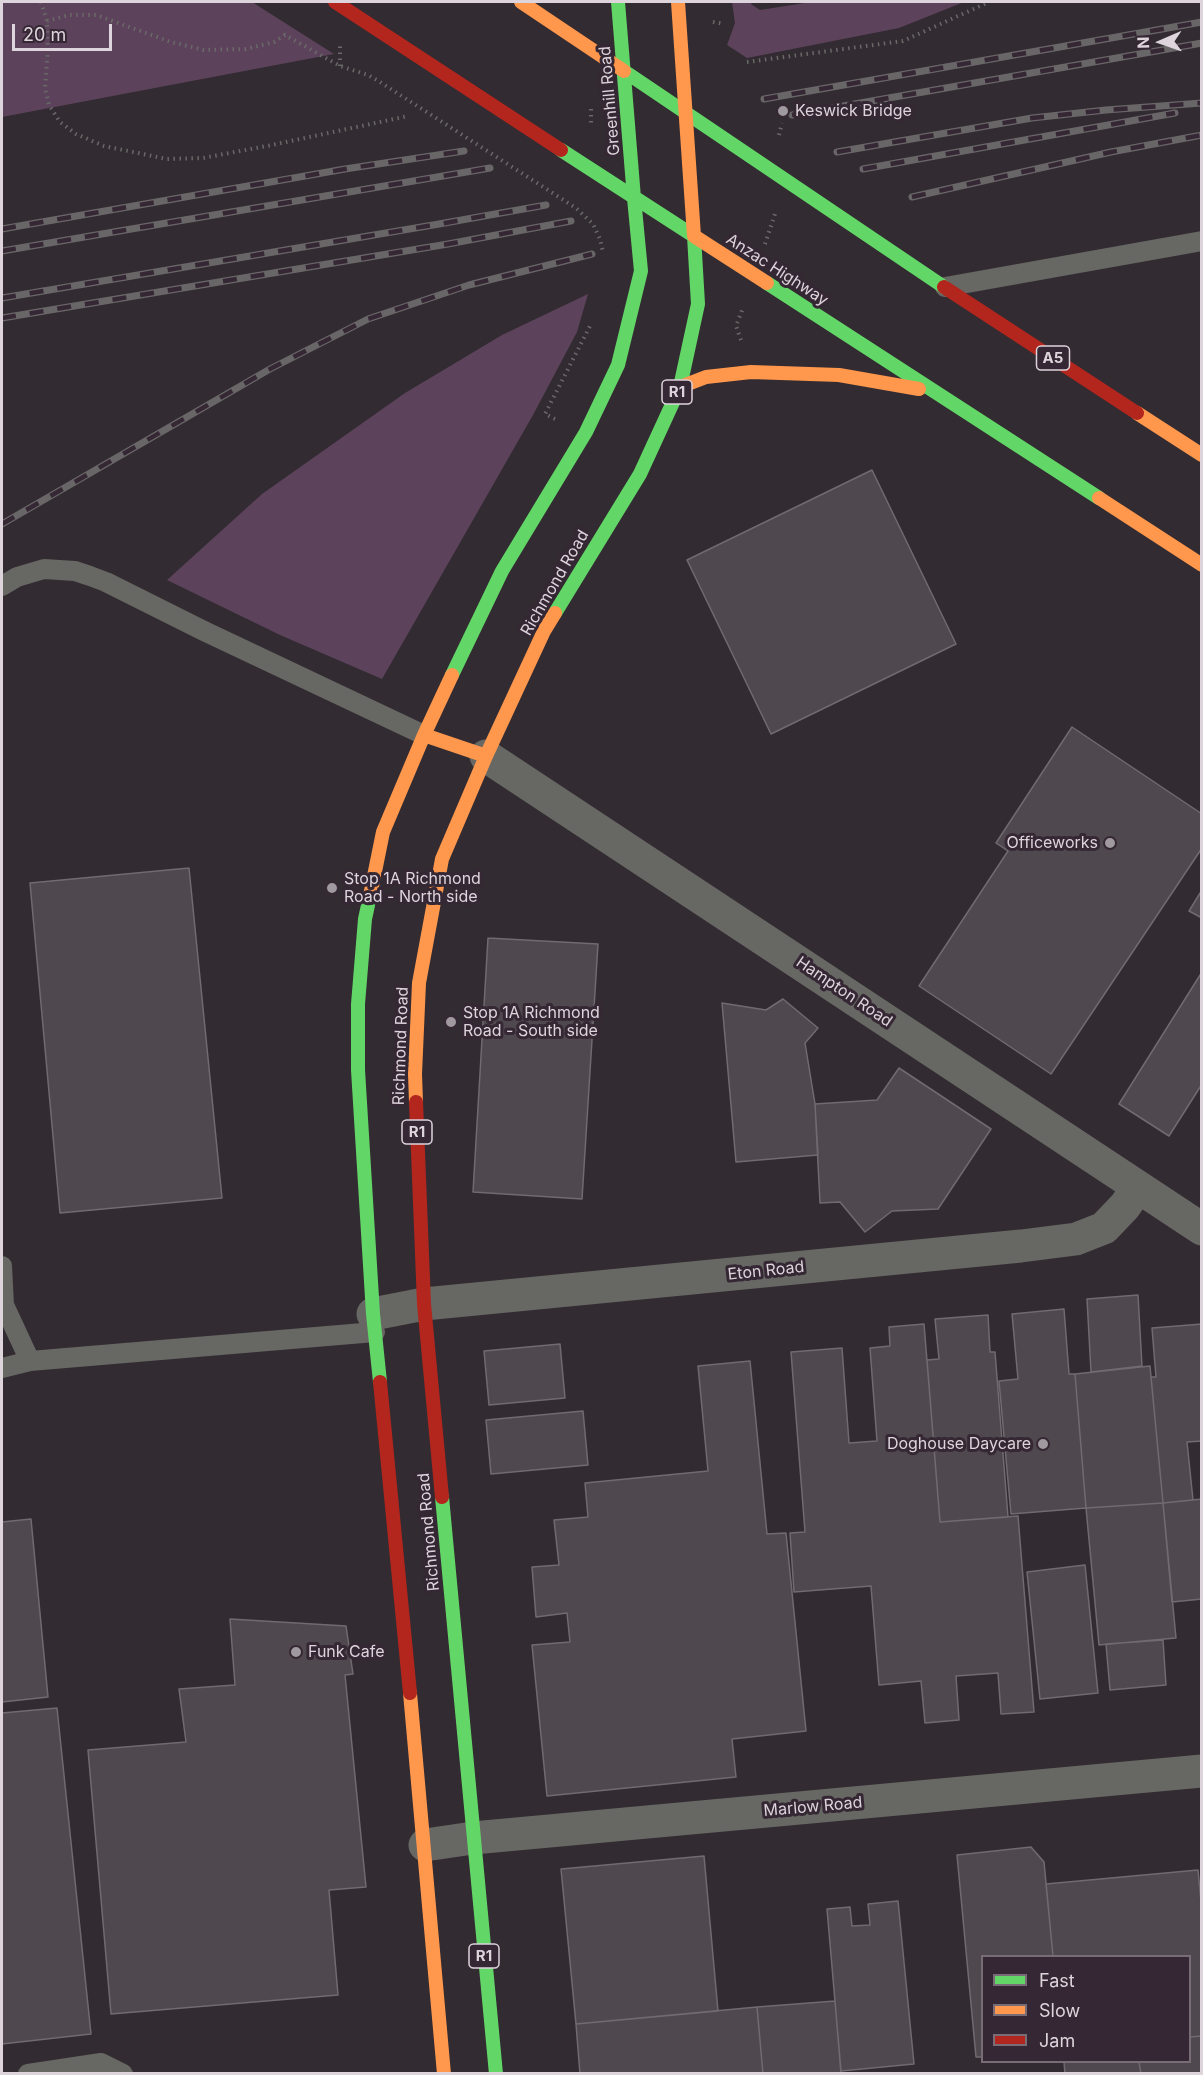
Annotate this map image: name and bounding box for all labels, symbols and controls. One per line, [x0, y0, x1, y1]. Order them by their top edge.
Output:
scale bar [15, 12, 116, 50]
north arrow [1131, 12, 1191, 72]
text: 20 m [23, 24, 66, 45]
text: N [1133, 36, 1153, 49]
street label: Greenhill Road [596, 45, 624, 157]
place label: Keswick Bridge [795, 101, 912, 121]
marker: Keswick Bridge [776, 104, 790, 118]
street label: Anzac Highway [722, 230, 832, 310]
road number: A5 [1036, 346, 1070, 370]
road number: R1 [662, 380, 692, 404]
street label: Richmond Road [517, 527, 593, 639]
place label: Officeworks [1007, 833, 1098, 853]
marker: Officeworks [1103, 836, 1117, 850]
place label: Stop 1A Richmond Road - North side [344, 869, 481, 907]
marker: Stop 1A Richmond Road - North side [325, 881, 339, 895]
street label: Hampton Road [792, 953, 896, 1031]
street label: Richmond Road [389, 986, 413, 1106]
place label: Stop 1A Richmond Road - South side [463, 1003, 600, 1041]
marker: Stop 1A Richmond Road - South side [444, 1015, 458, 1029]
road number: R1 [402, 1120, 432, 1144]
street label: Eton Road [727, 1257, 805, 1285]
place label: Doghouse Daycare [887, 1434, 1031, 1454]
marker: Doghouse Daycare [1036, 1437, 1050, 1451]
street label: Richmond Road [414, 1472, 444, 1592]
place label: Funk Cafe [308, 1642, 385, 1662]
marker: Funk Cafe [289, 1645, 303, 1659]
street label: Marlow Road [763, 1793, 863, 1821]
road number: R1 [469, 1944, 499, 1968]
legend [981, 1955, 1191, 2063]
text: Fast [1039, 1970, 1075, 1991]
text: Slow [1039, 2000, 1080, 2021]
text: Jam [1039, 2030, 1075, 2051]

